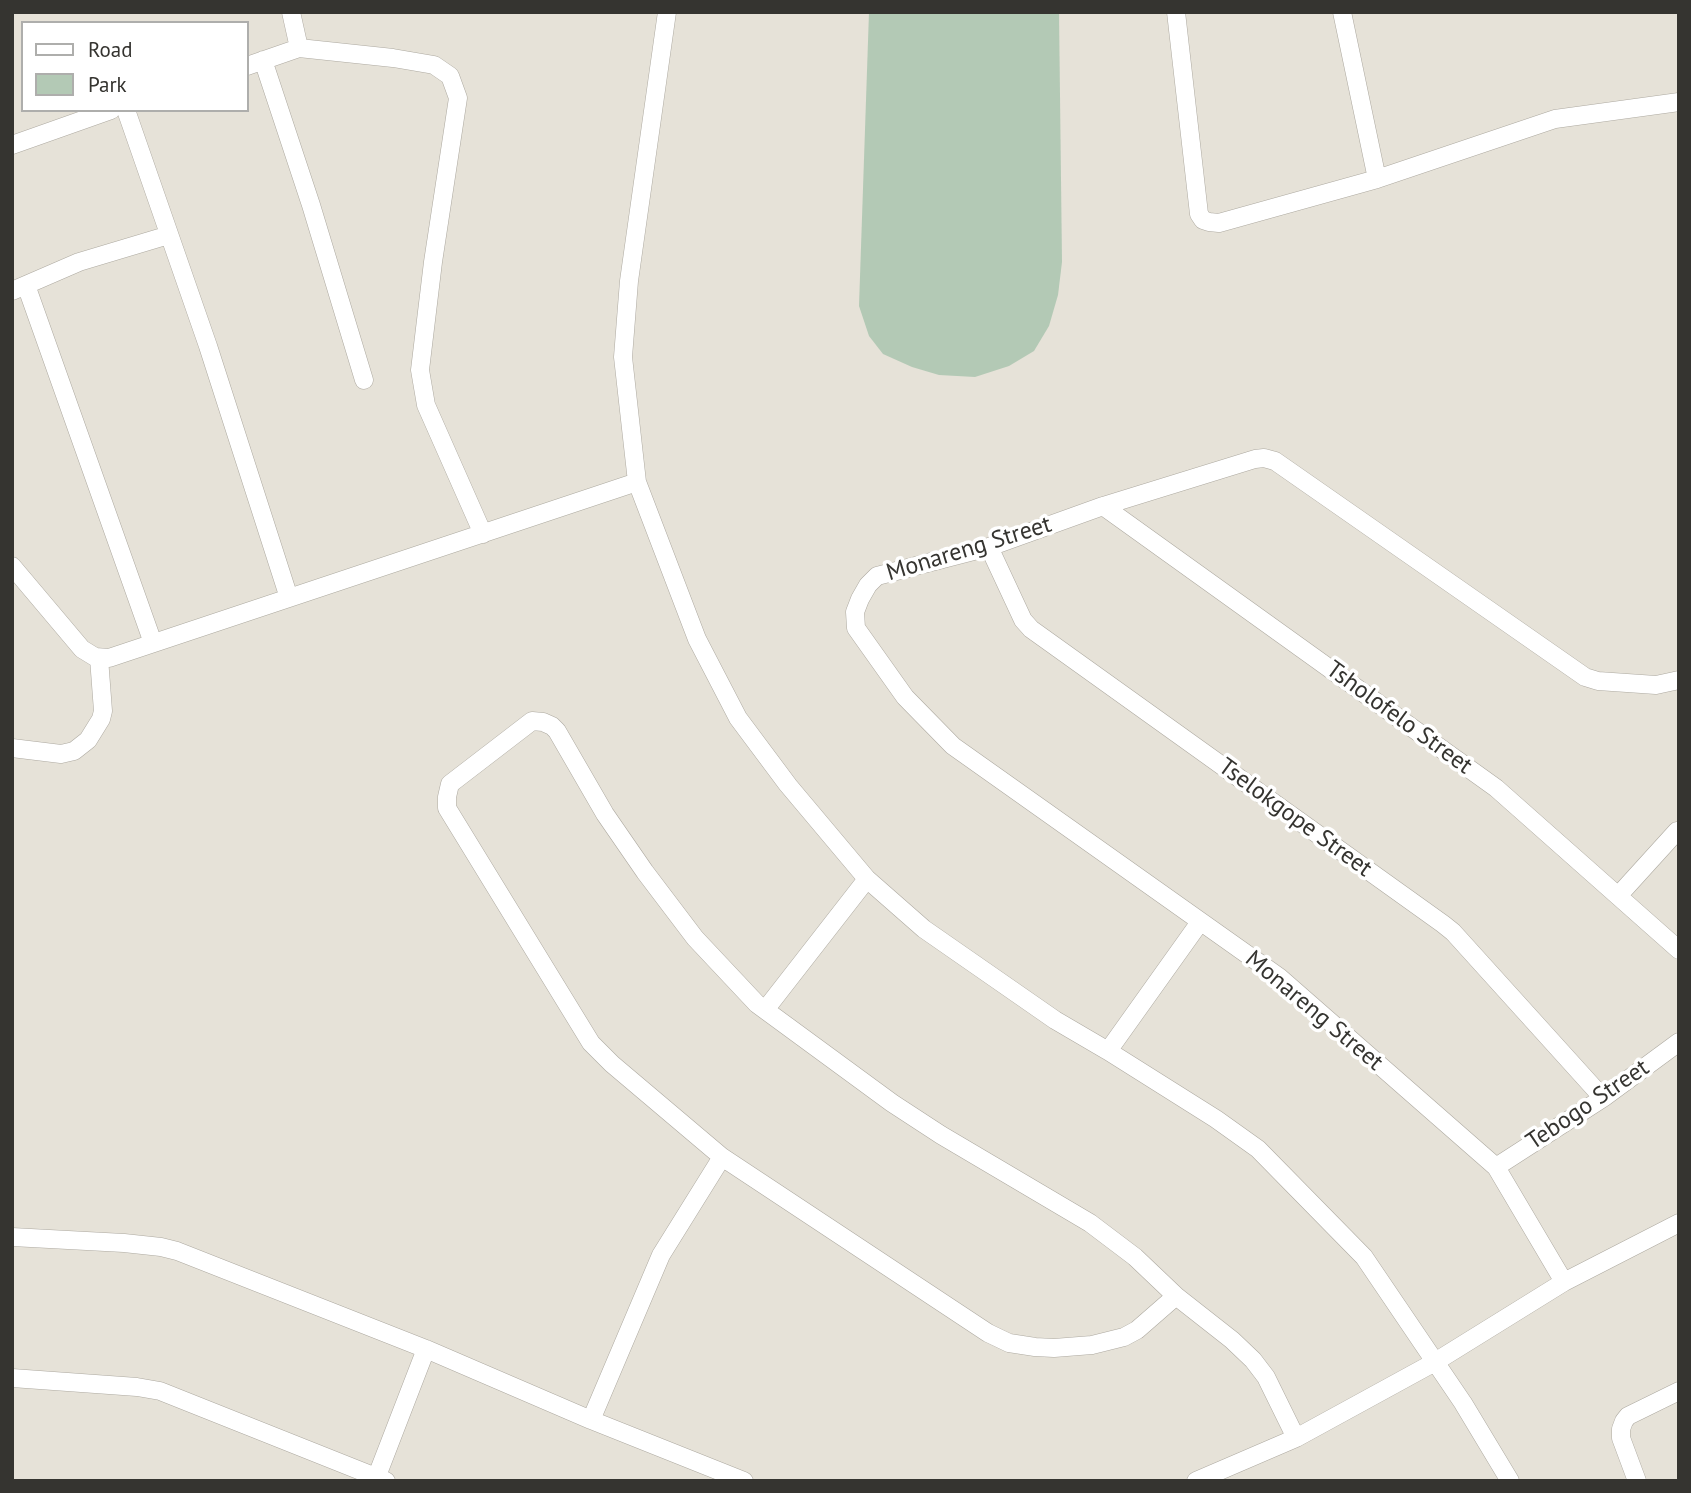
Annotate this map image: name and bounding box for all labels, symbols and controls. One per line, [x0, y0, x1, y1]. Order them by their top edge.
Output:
legend [21, 21, 248, 112]
text: Road [88, 36, 132, 63]
text: Park [88, 71, 127, 98]
street label: Monareng Street [883, 510, 1055, 588]
street label: Tsholofelo Street [1320, 655, 1478, 781]
street label: Tselokgope Street [1213, 753, 1377, 883]
street label: Monareng Street [1239, 945, 1389, 1077]
street label: Tebogo Street [1521, 1053, 1655, 1157]

